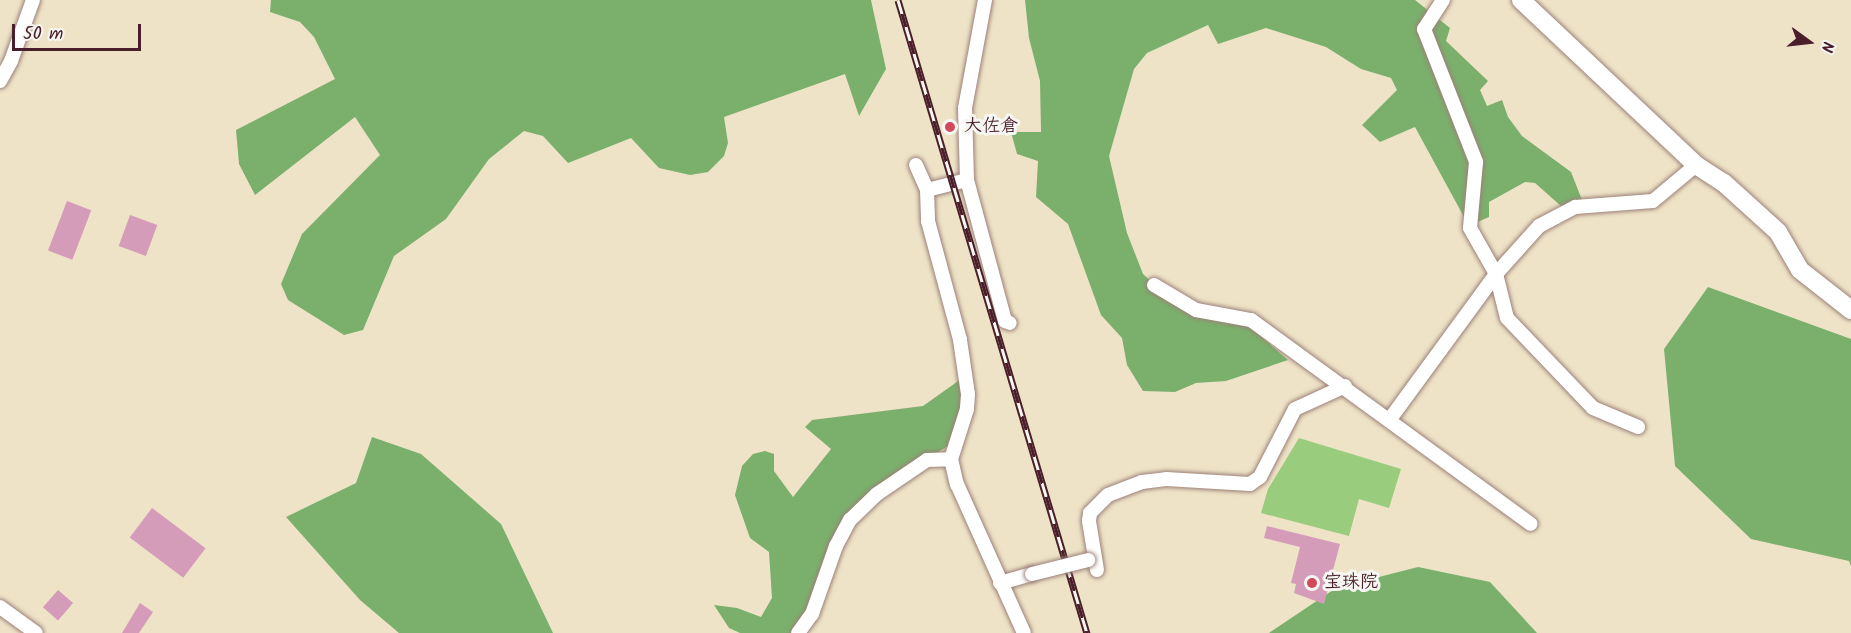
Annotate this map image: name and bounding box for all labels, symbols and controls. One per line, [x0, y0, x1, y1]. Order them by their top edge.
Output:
scale bar [15, 12, 144, 50]
north arrow [1779, 12, 1839, 72]
text: 50 m [23, 20, 63, 49]
text: N [1813, 39, 1840, 55]
place label: 大佐倉 [964, 116, 1018, 138]
marker: 大佐倉 [941, 118, 959, 136]
place label: 宝珠院 [1324, 572, 1378, 594]
marker: 宝珠院 [1305, 576, 1319, 590]

